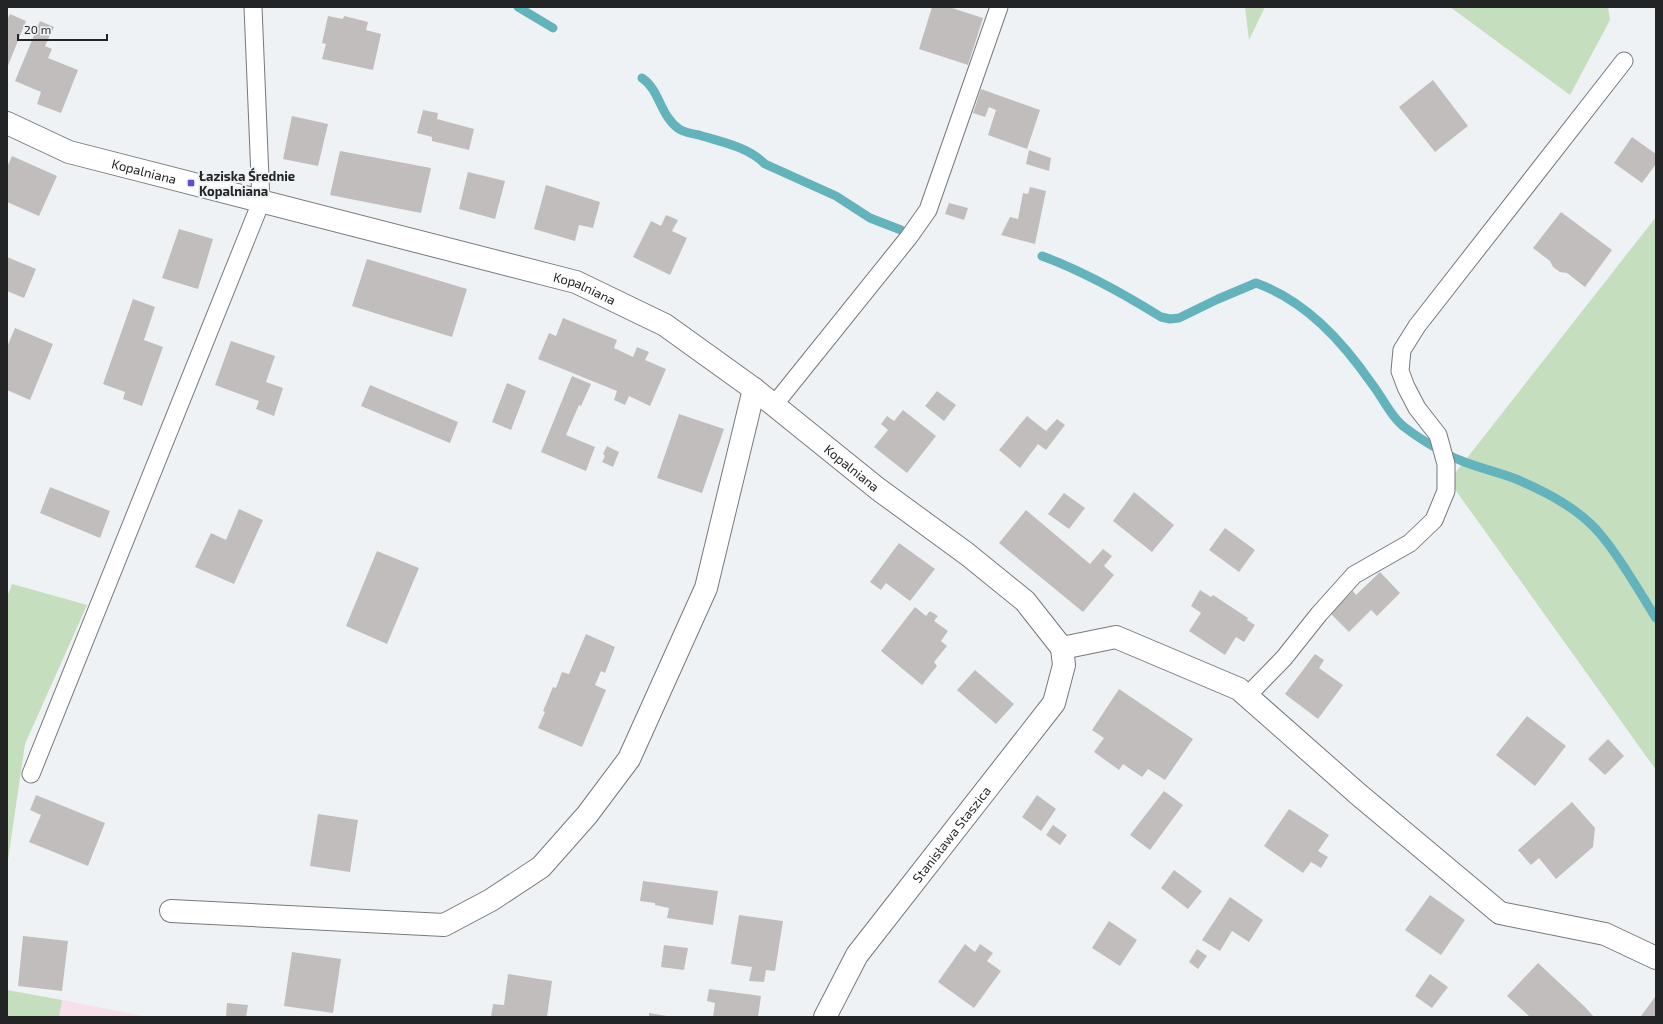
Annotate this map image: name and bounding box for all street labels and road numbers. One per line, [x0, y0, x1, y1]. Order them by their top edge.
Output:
street label: Kopalniana [110, 155, 178, 187]
street label: Kopalniana [552, 269, 618, 308]
street label: Kopalniana [821, 441, 883, 495]
street label: Stanisława Staszica [909, 783, 994, 886]

